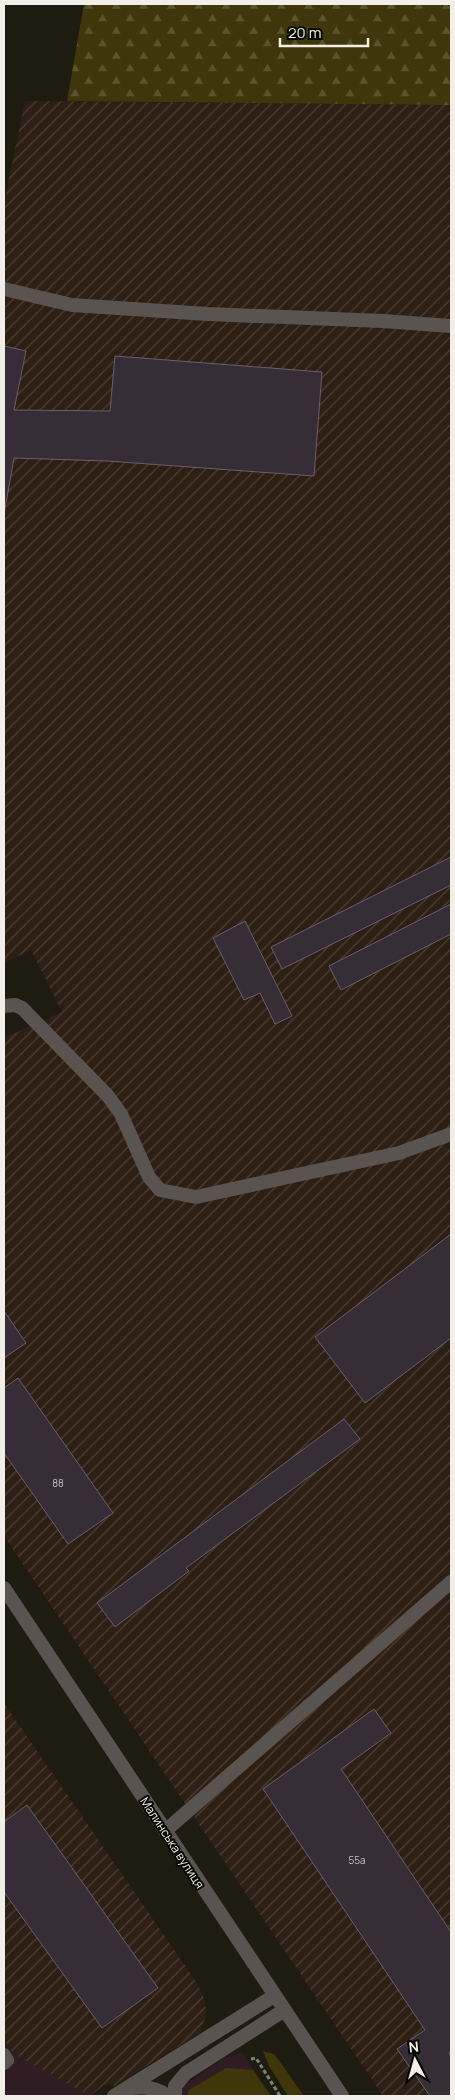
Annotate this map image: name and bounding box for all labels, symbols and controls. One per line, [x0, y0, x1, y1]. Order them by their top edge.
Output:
scale bar [280, 15, 368, 47]
text: 20 m [288, 22, 321, 43]
house number: 88 [52, 1476, 64, 1490]
street label: Малинська вулиця [136, 1794, 208, 1892]
house number: 55а [348, 1853, 366, 1867]
north arrow [390, 2035, 440, 2085]
text: N [408, 2037, 420, 2057]

